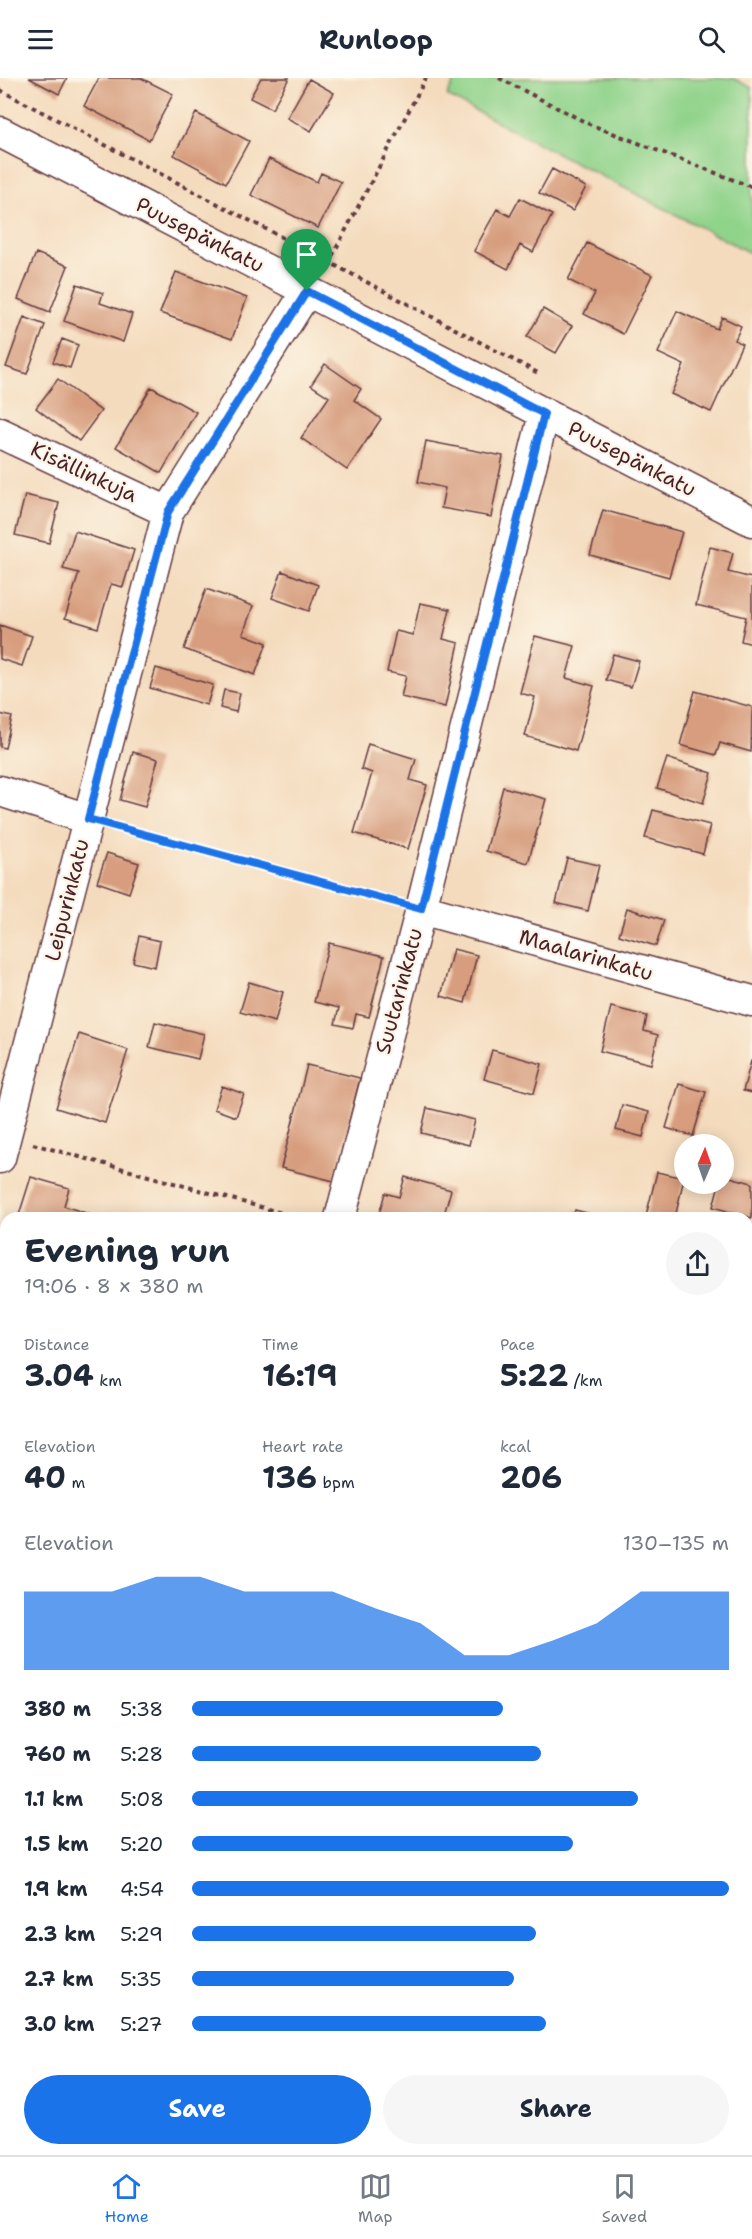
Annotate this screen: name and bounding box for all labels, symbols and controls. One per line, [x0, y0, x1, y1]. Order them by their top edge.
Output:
text: Runloop [319, 21, 433, 58]
icon: menu [24, 23, 57, 56]
icon: search [695, 23, 728, 56]
street label: Puusepänkatu [131, 191, 269, 279]
pin [281, 229, 332, 291]
icon: arrive [290, 238, 323, 271]
street label: Puusepänkatu [563, 415, 701, 503]
street label: Kisällinkuja [26, 435, 142, 509]
street label: Leipurinkatu [38, 836, 96, 964]
street label: Maalarinkatu [516, 923, 656, 987]
street label: Suutarinkatu [369, 925, 429, 1057]
north arrow [674, 1134, 734, 1194]
map controls [674, 1134, 734, 1194]
text: Evening run [24, 1228, 230, 1273]
button: share [666, 1232, 729, 1295]
text: 19:06 · 8 × 380 m [24, 1273, 204, 1299]
text: Distance [24, 1334, 90, 1355]
text: Time [262, 1334, 299, 1355]
text: Pace [500, 1334, 535, 1355]
text: 3.04 [24, 1355, 94, 1396]
text: 16:19 [262, 1355, 337, 1396]
text: 5:22 [500, 1355, 568, 1396]
text: km [94, 1370, 122, 1391]
text: /km [568, 1370, 602, 1391]
text: Elevation [24, 1436, 96, 1457]
text: Heart rate [262, 1436, 344, 1457]
text: kcal [500, 1436, 531, 1457]
text: 40 [24, 1457, 66, 1498]
text: 136 [262, 1457, 317, 1498]
text: 206 [500, 1457, 562, 1498]
text: m [66, 1472, 85, 1493]
text: bpm [317, 1472, 355, 1493]
text: Elevation [24, 1530, 114, 1556]
text: 130–135 m [623, 1530, 729, 1556]
text: 380 m [24, 1696, 91, 1722]
text: 5:38 [120, 1696, 163, 1722]
text: 760 m [24, 1741, 91, 1767]
text: 5:28 [120, 1741, 163, 1767]
text: 1.1 km [24, 1786, 83, 1812]
text: 5:08 [120, 1786, 164, 1812]
text: 1.5 km [24, 1831, 88, 1857]
text: 5:20 [120, 1831, 163, 1857]
text: 1.9 km [24, 1876, 87, 1902]
text: 4:54 [120, 1876, 164, 1902]
text: 2.3 km [24, 1921, 95, 1947]
text: 5:29 [120, 1921, 163, 1947]
text: 2.7 km [24, 1966, 93, 1992]
text: 5:35 [120, 1966, 162, 1992]
text: 3.0 km [24, 2011, 95, 2037]
text: 5:27 [120, 2011, 163, 2037]
button: Save [24, 2075, 371, 2144]
button: Share [383, 2075, 729, 2144]
tab: Home [105, 2170, 149, 2227]
tab: Map [358, 2170, 392, 2227]
tab: Saved [602, 2170, 647, 2227]

